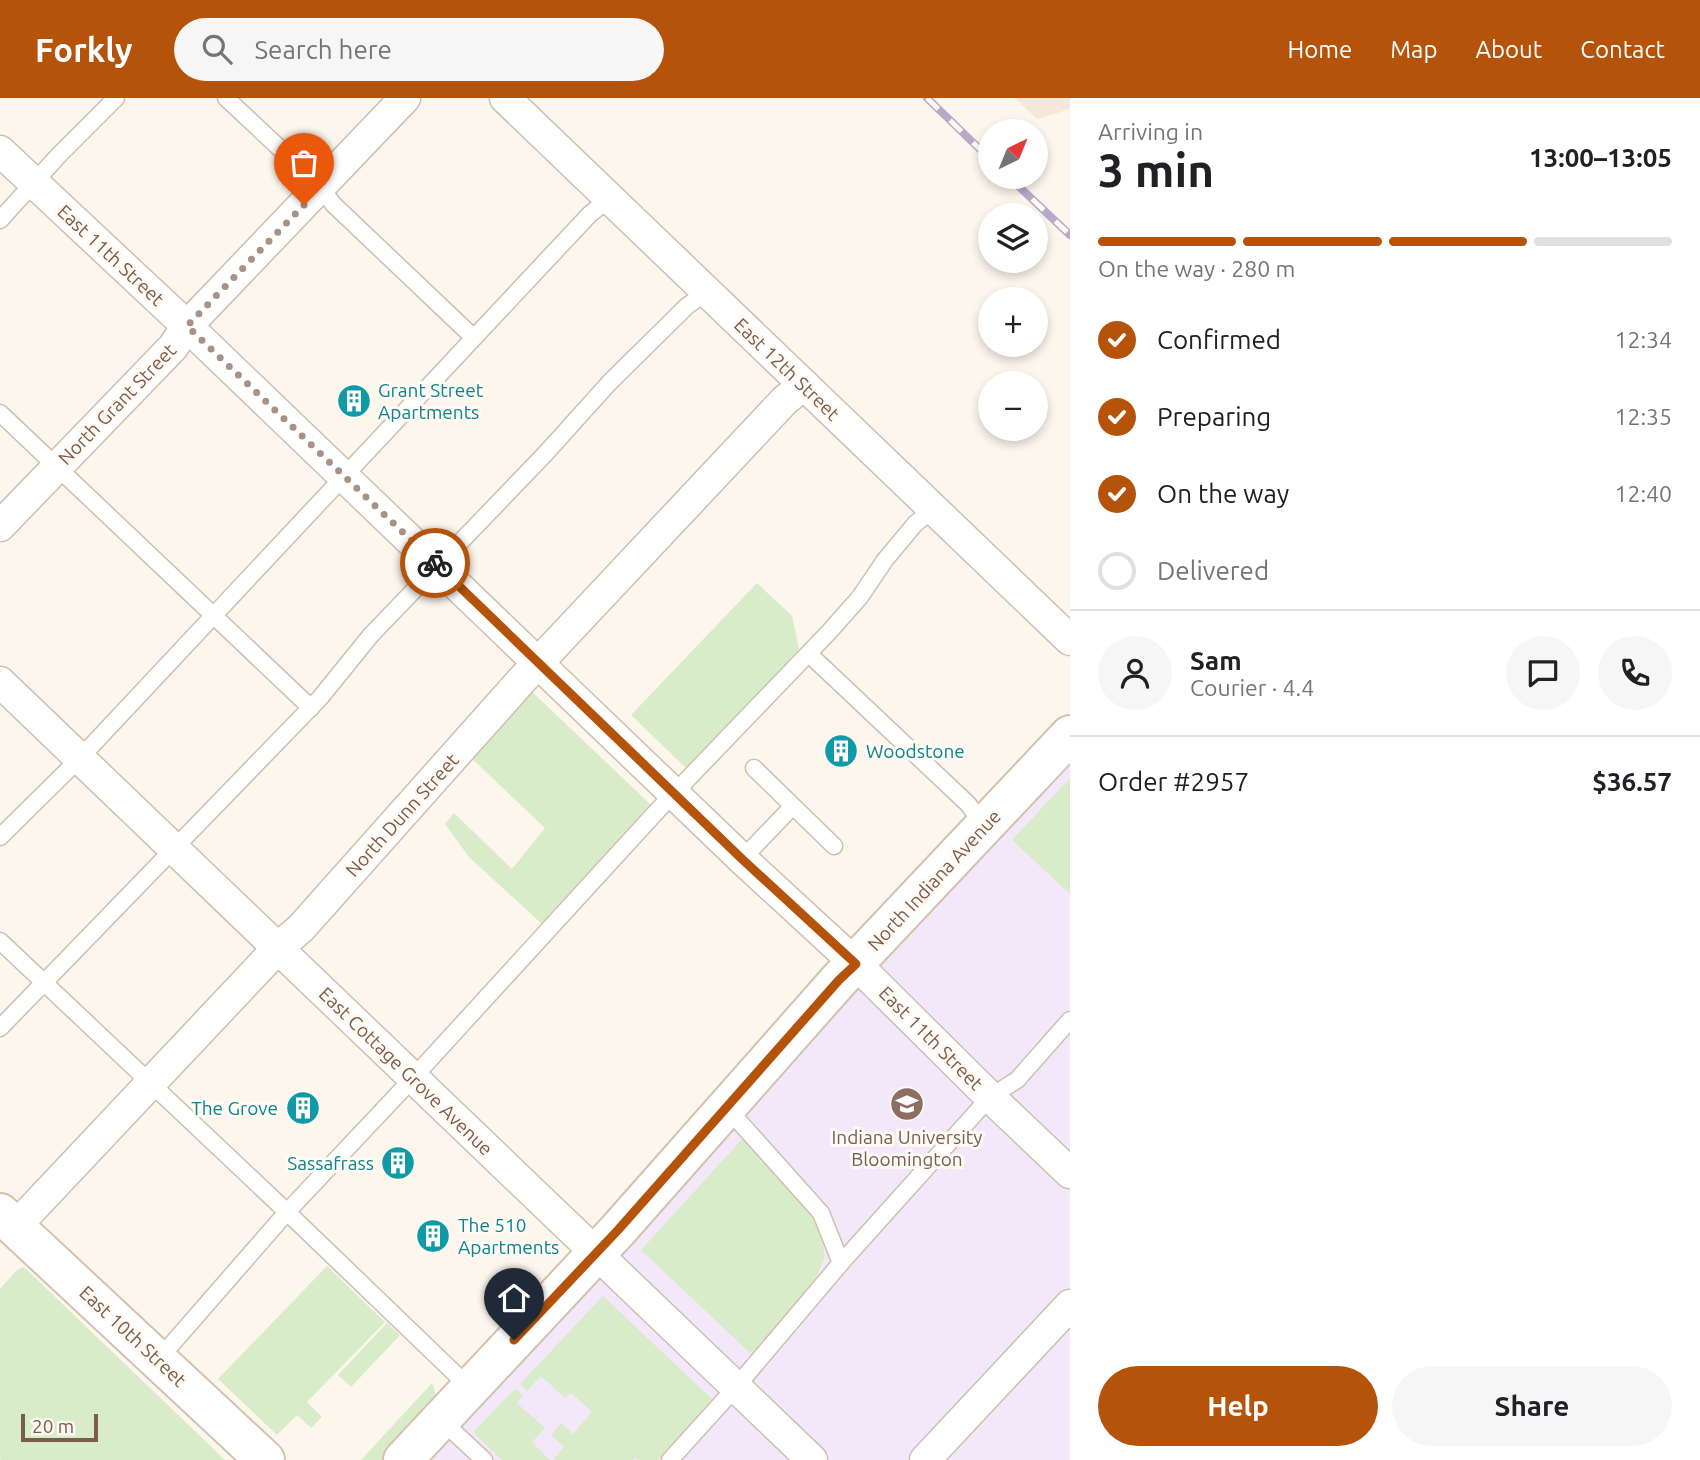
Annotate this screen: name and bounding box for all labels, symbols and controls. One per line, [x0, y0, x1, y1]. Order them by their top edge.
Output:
search box [174, 18, 664, 81]
icon: search [198, 30, 236, 68]
text: Forkly [35, 31, 132, 68]
text: Search here [254, 35, 392, 64]
text: Home [1287, 36, 1352, 63]
text: Map [1390, 36, 1437, 63]
text: About [1475, 36, 1542, 63]
text: Contact [1580, 36, 1665, 63]
north arrow [978, 119, 1048, 189]
map controls [978, 119, 1048, 441]
text: Arriving in [1098, 119, 1203, 144]
pin [274, 133, 334, 205]
text: 13:00–13:05 [1529, 143, 1672, 172]
icon: bag [285, 144, 323, 182]
text: 3 min [1098, 144, 1214, 196]
street label: East 11th Street [53, 200, 169, 310]
button: layers [978, 203, 1048, 273]
text: On the way · 280 m [1098, 256, 1295, 281]
button: + [978, 287, 1048, 357]
street label: East 12th Street [730, 313, 845, 425]
icon: check [1098, 321, 1136, 359]
text: Confirmed [1157, 325, 1281, 354]
text: 12:34 [1614, 327, 1672, 352]
street label: North Grant Street [54, 338, 181, 469]
button: − [978, 371, 1048, 441]
place label: Grant Street Apartments [378, 379, 484, 423]
building icon: Grant Street Apartments [335, 382, 373, 420]
icon: check [1098, 398, 1136, 436]
text: Preparing [1157, 402, 1271, 431]
text: 12:35 [1614, 404, 1672, 429]
icon: check [1098, 475, 1136, 513]
text: On the way [1157, 479, 1289, 508]
text: 12:40 [1614, 481, 1672, 506]
courier [400, 528, 470, 598]
icon: bike [416, 544, 454, 582]
text: Delivered [1157, 556, 1269, 585]
button: person [1098, 636, 1172, 710]
button: chat [1506, 636, 1580, 710]
button: phone [1598, 636, 1672, 710]
text: Sam [1190, 646, 1242, 675]
text: Courier · 4.4 [1190, 675, 1314, 700]
building icon: Woodstone [822, 732, 860, 770]
place label: Woodstone [866, 740, 965, 762]
street label: North Dunn Street [341, 749, 463, 881]
text: Order #2957 [1098, 767, 1249, 796]
text: $36.57 [1592, 767, 1672, 796]
street label: North Indiana Avenue [863, 805, 1005, 955]
street label: East Cottage Grove Avenue [315, 982, 497, 1160]
street label: East 11th Street [875, 982, 988, 1095]
school or university icon: Indiana University Bloomington [888, 1085, 926, 1123]
building icon: The Grove [284, 1089, 322, 1127]
place label: The Grove [191, 1097, 278, 1119]
place label: Indiana University Bloomington [831, 1126, 983, 1170]
building icon: Sassafrass [379, 1144, 417, 1182]
place label: Sassafrass [287, 1152, 374, 1174]
place label: The 510 Apartments [458, 1214, 559, 1258]
building icon: The 510 Apartments [414, 1217, 452, 1255]
pin [484, 1268, 544, 1340]
icon: home [495, 1279, 533, 1317]
street label: East 10th Street [75, 1281, 191, 1391]
button: Help [1098, 1366, 1378, 1446]
button: Share [1392, 1366, 1672, 1446]
scale bar [21, 1411, 98, 1443]
text: 20 m [32, 1415, 74, 1437]

